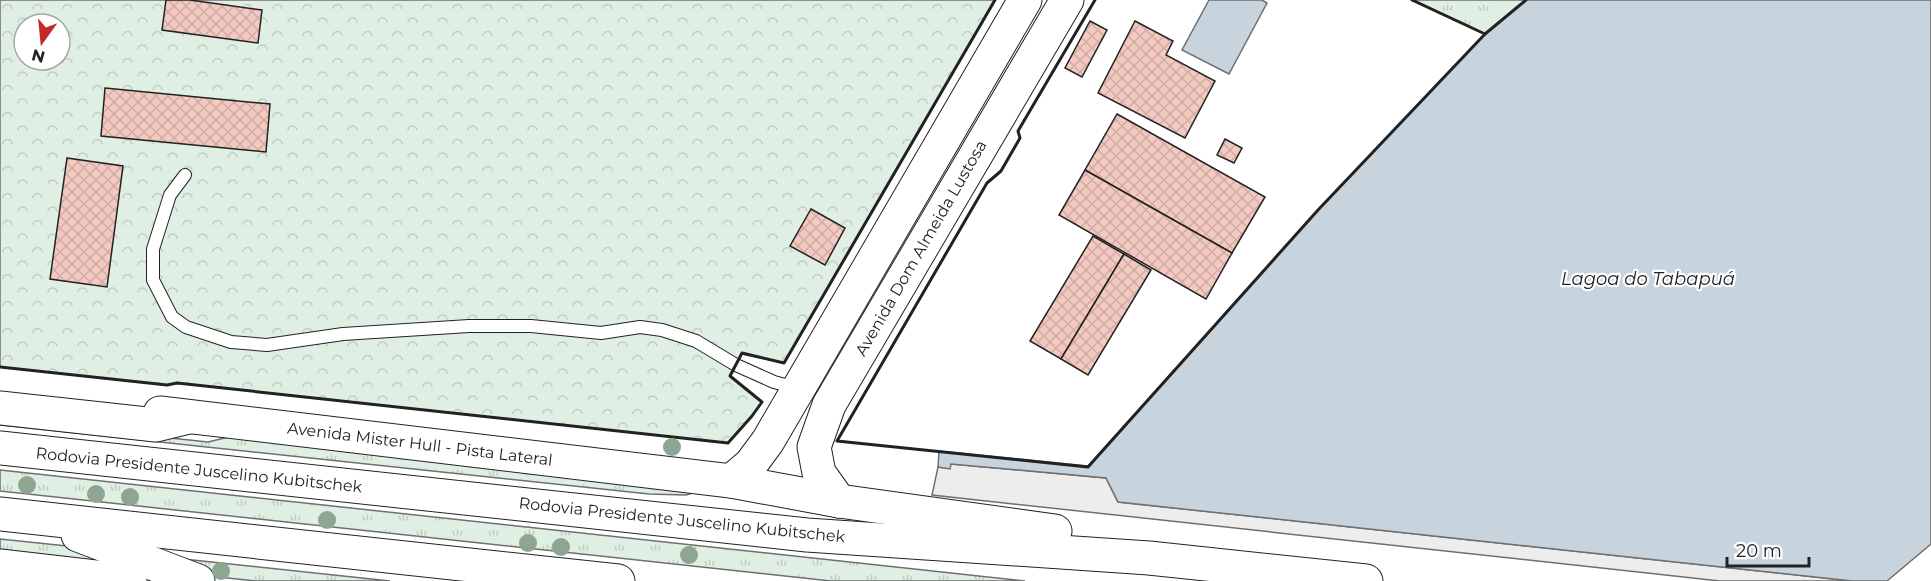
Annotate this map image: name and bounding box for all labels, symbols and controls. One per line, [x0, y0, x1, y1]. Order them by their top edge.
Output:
north arrow [12, 12, 72, 72]
text: N [30, 45, 47, 67]
street label: Avenida Dom Almeida Lustosa [851, 137, 991, 359]
water label: Lagoa do Tabapuá [1561, 268, 1735, 290]
street label: Avenida Mister Hull - Pista Lateral [286, 418, 554, 470]
street label: Rodovia Presidente Juscelino Kubitschek [35, 443, 364, 497]
street label: Rodovia Presidente Juscelino Kubitschek [518, 493, 847, 547]
scale bar [1727, 530, 1810, 568]
text: 20 m [1736, 540, 1782, 562]

